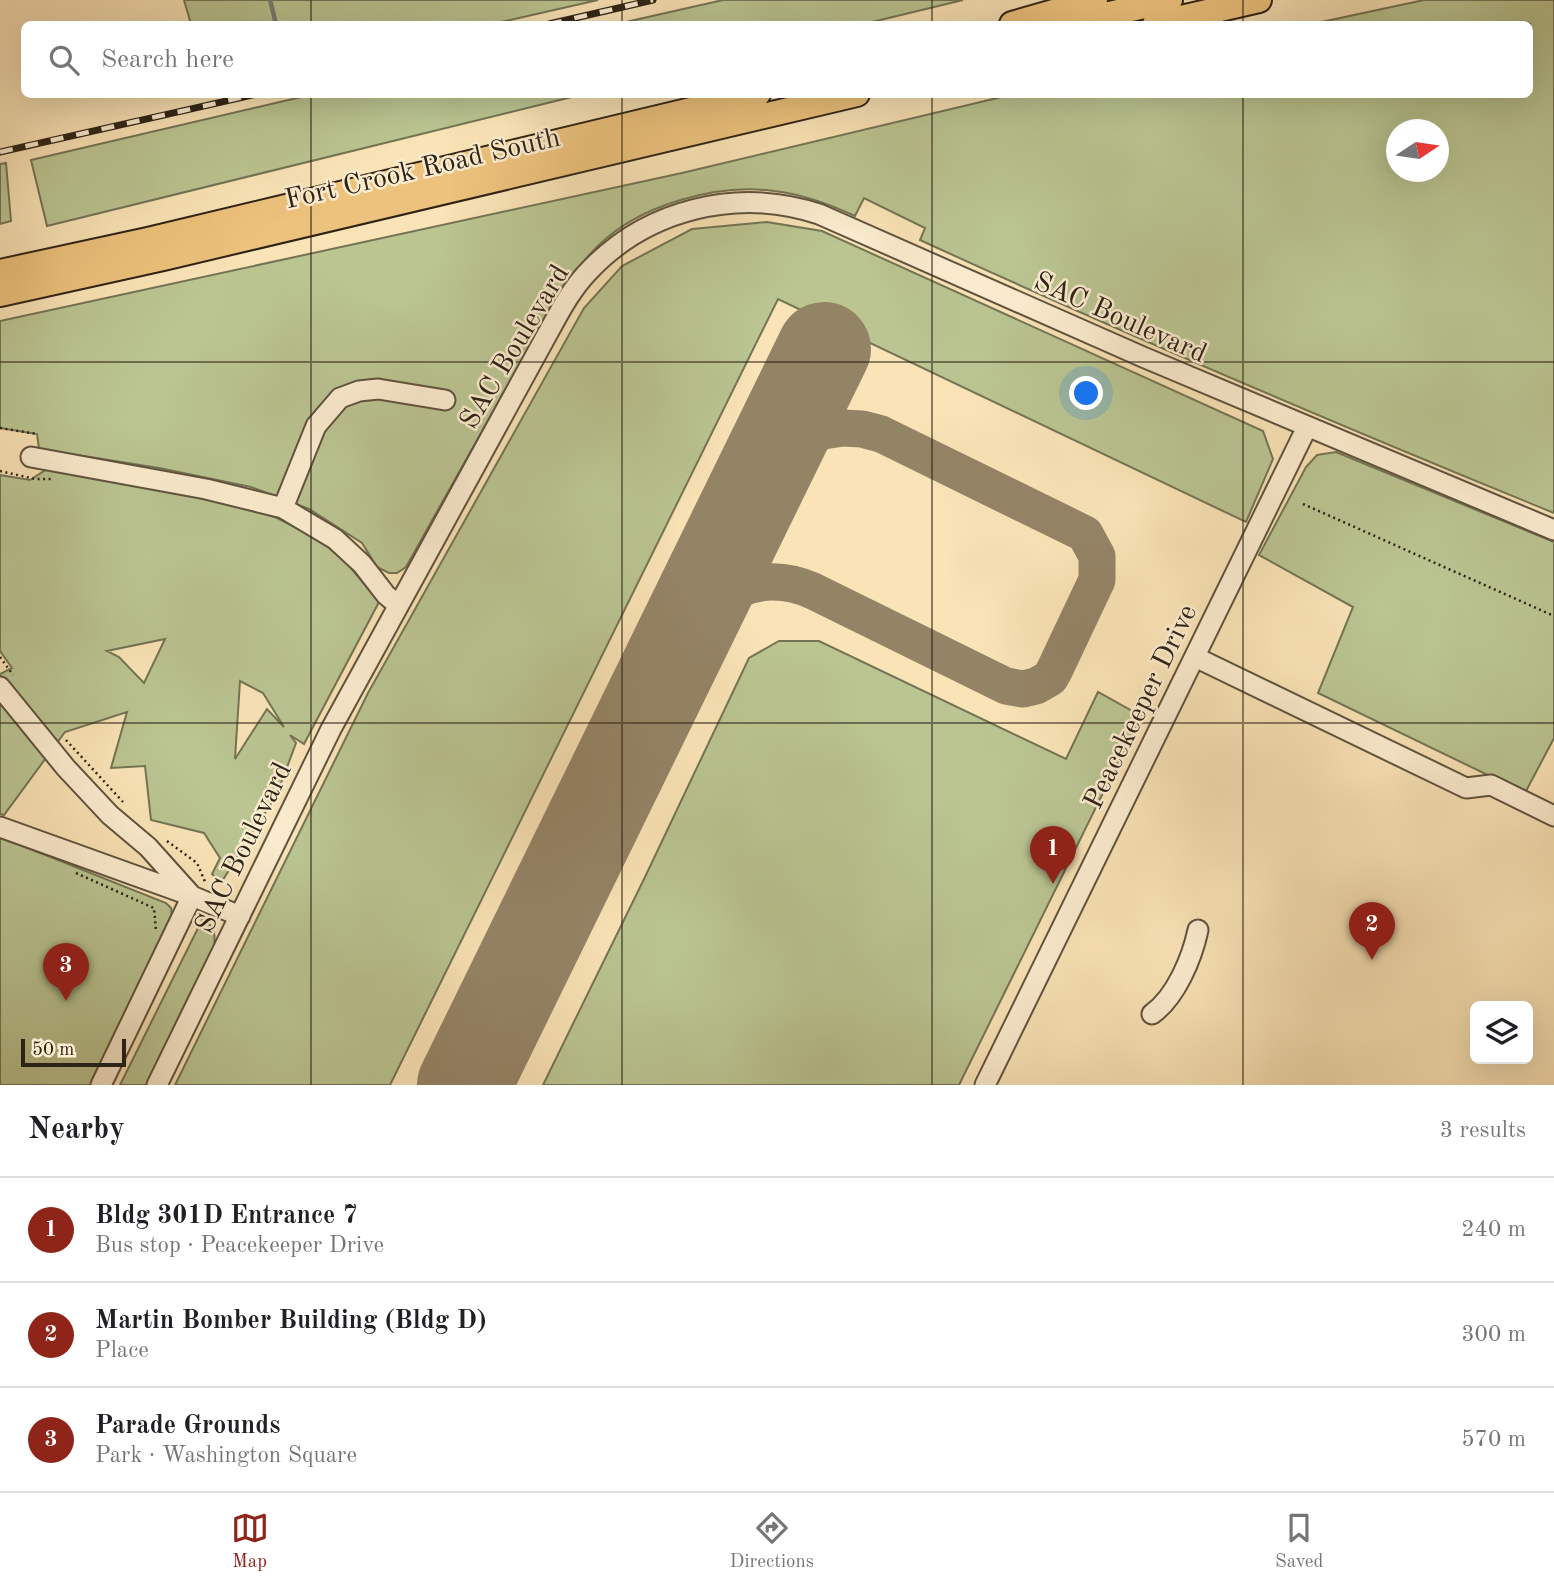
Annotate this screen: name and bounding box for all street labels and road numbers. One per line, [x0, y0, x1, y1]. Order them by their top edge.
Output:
street label: Fort Crook Road South [282, 125, 563, 215]
street label: SAC Boulevard [456, 261, 575, 434]
street label: SAC Boulevard [1029, 268, 1210, 369]
street label: Peacekeeper Drive [1080, 601, 1203, 814]
street label: SAC Boulevard [191, 759, 298, 938]

